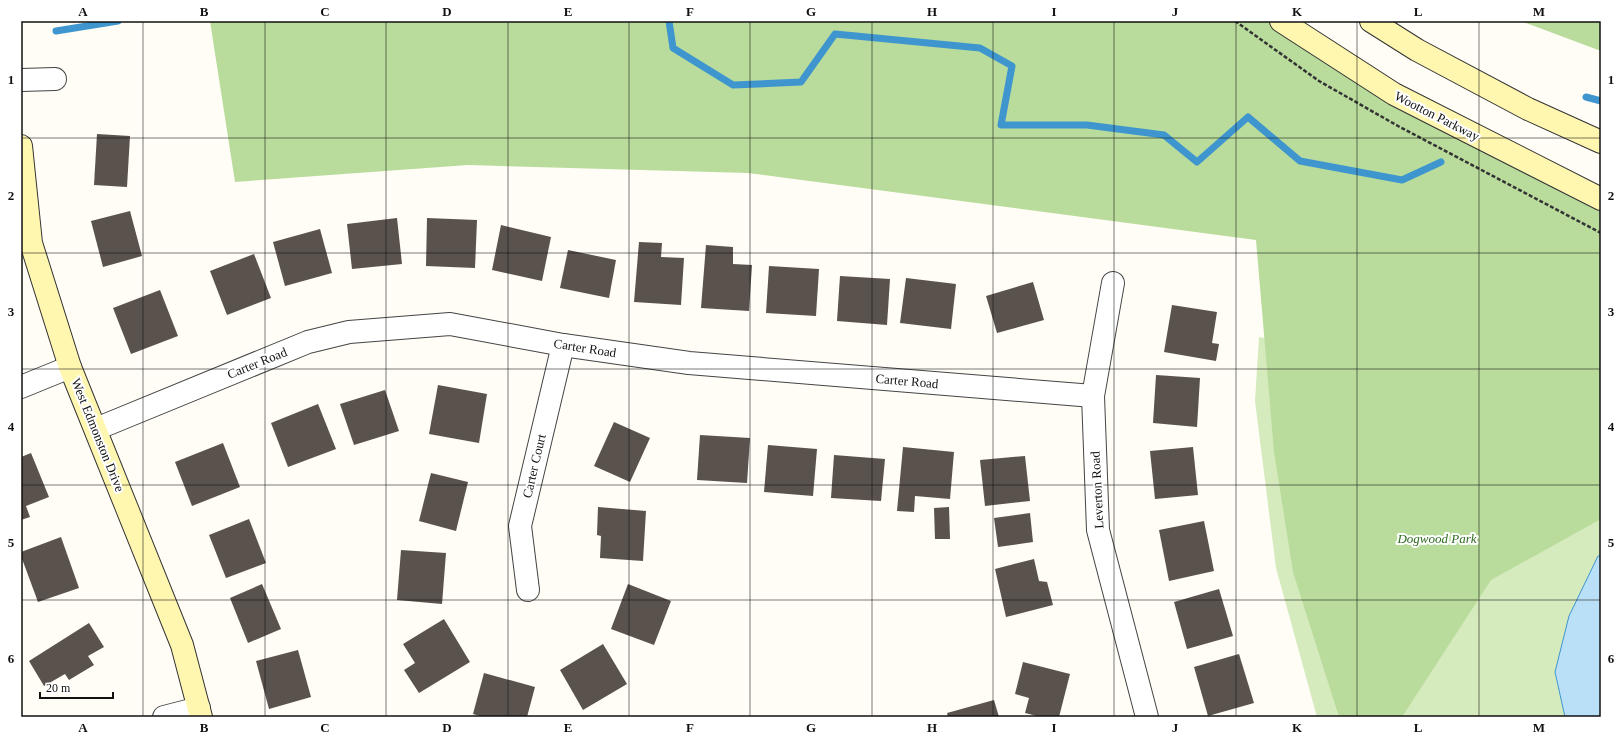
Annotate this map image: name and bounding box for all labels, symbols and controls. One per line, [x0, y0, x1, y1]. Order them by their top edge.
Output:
text: A [78, 4, 88, 19]
text: B [200, 4, 209, 19]
text: C [320, 4, 330, 19]
text: D [442, 4, 452, 19]
text: E [564, 4, 572, 19]
text: F [686, 4, 694, 19]
text: G [806, 4, 816, 19]
text: H [927, 4, 937, 19]
text: I [1051, 4, 1057, 19]
text: J [1172, 4, 1179, 19]
text: K [1292, 4, 1303, 19]
text: L [1414, 4, 1423, 19]
text: M [1533, 4, 1545, 19]
text: 1 [8, 72, 14, 87]
text: 1 [1608, 72, 1614, 87]
street label: Wootton Parkway [1392, 88, 1482, 144]
text: 2 [8, 188, 14, 203]
text: 2 [1608, 188, 1614, 203]
text: 3 [8, 304, 15, 319]
text: 3 [1608, 304, 1615, 319]
street label: Carter Road [553, 336, 618, 360]
street label: Carter Road [225, 344, 290, 382]
street label: Carter Road [875, 371, 940, 391]
street label: West Edmonston Drive [68, 376, 128, 494]
text: 4 [8, 419, 15, 434]
text: 4 [1608, 419, 1615, 434]
street label: Carter Court [519, 432, 549, 500]
street label: Leverton Road [1087, 450, 1107, 529]
park label: Dogwood Park [1396, 531, 1477, 546]
text: 5 [8, 535, 15, 550]
text: 5 [1608, 535, 1615, 550]
text: 6 [8, 651, 15, 666]
text: 6 [1608, 651, 1615, 666]
scale bar [40, 674, 113, 700]
text: 20 m [46, 681, 71, 695]
text: A [78, 720, 88, 735]
text: B [200, 720, 209, 735]
text: C [320, 720, 330, 735]
text: D [442, 720, 452, 735]
text: E [564, 720, 572, 735]
text: F [686, 720, 694, 735]
text: G [806, 720, 816, 735]
text: H [927, 720, 937, 735]
text: I [1051, 720, 1057, 735]
text: J [1172, 720, 1179, 735]
text: K [1292, 720, 1303, 735]
text: L [1414, 720, 1423, 735]
text: M [1533, 720, 1545, 735]

